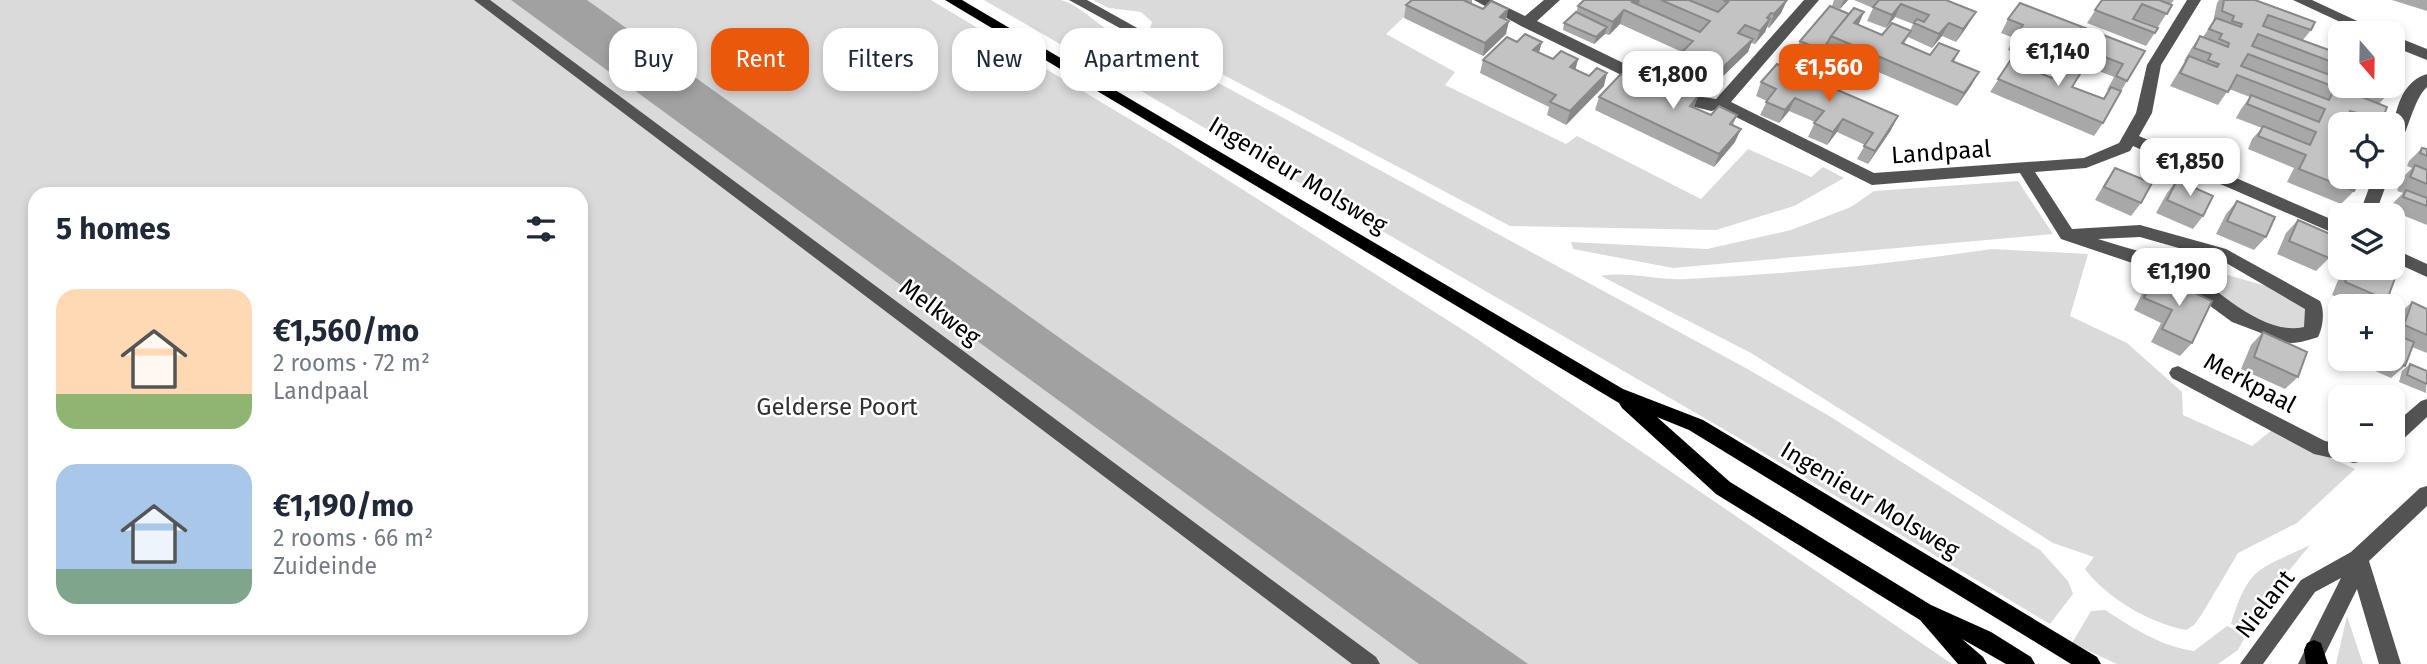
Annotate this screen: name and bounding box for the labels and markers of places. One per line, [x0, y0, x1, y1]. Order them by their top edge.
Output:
pin: €1,140 [2001, 28, 2115, 88]
pin: €1,560 [1772, 44, 1886, 104]
pin: €1,800 [1616, 52, 1730, 111]
pin: €1,850 [2133, 138, 2247, 198]
pin: €1,190 [2122, 248, 2236, 308]

